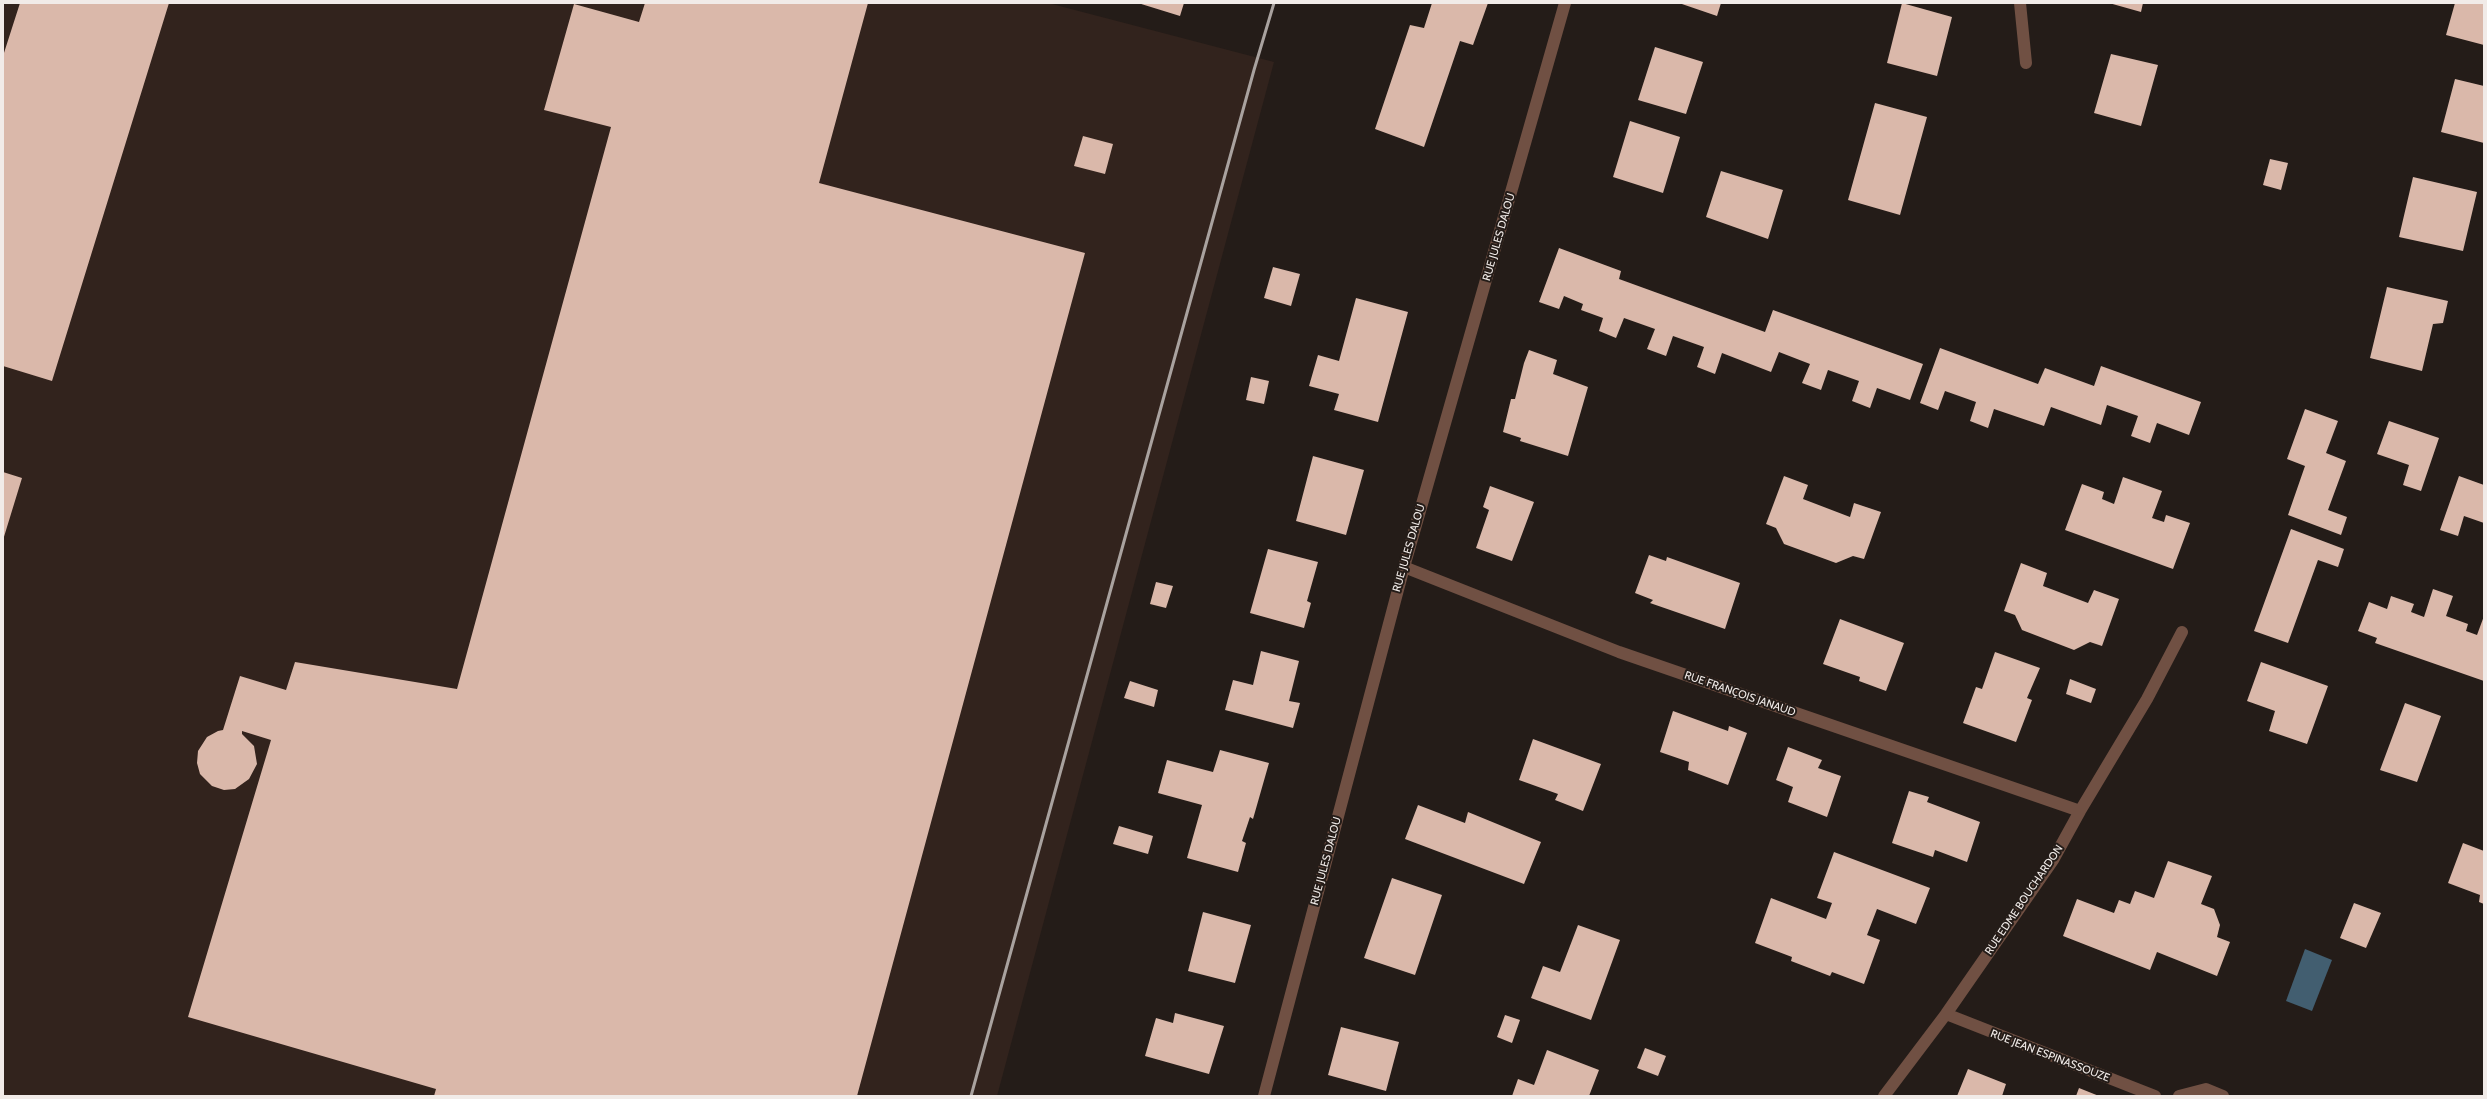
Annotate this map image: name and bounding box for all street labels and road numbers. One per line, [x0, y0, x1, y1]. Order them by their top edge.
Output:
street label: RUE JULES DALOU [1480, 192, 1518, 282]
street label: RUE JULES DALOU [1390, 503, 1428, 593]
street label: RUE FRANÇOIS JANAUD [1683, 669, 1797, 719]
street label: RUE JULES DALOU [1308, 815, 1344, 907]
street label: RUE EDME BOUCHARDON [1982, 843, 2066, 957]
street label: RUE JEAN ESPINASSOUZE [1989, 1027, 2111, 1085]

